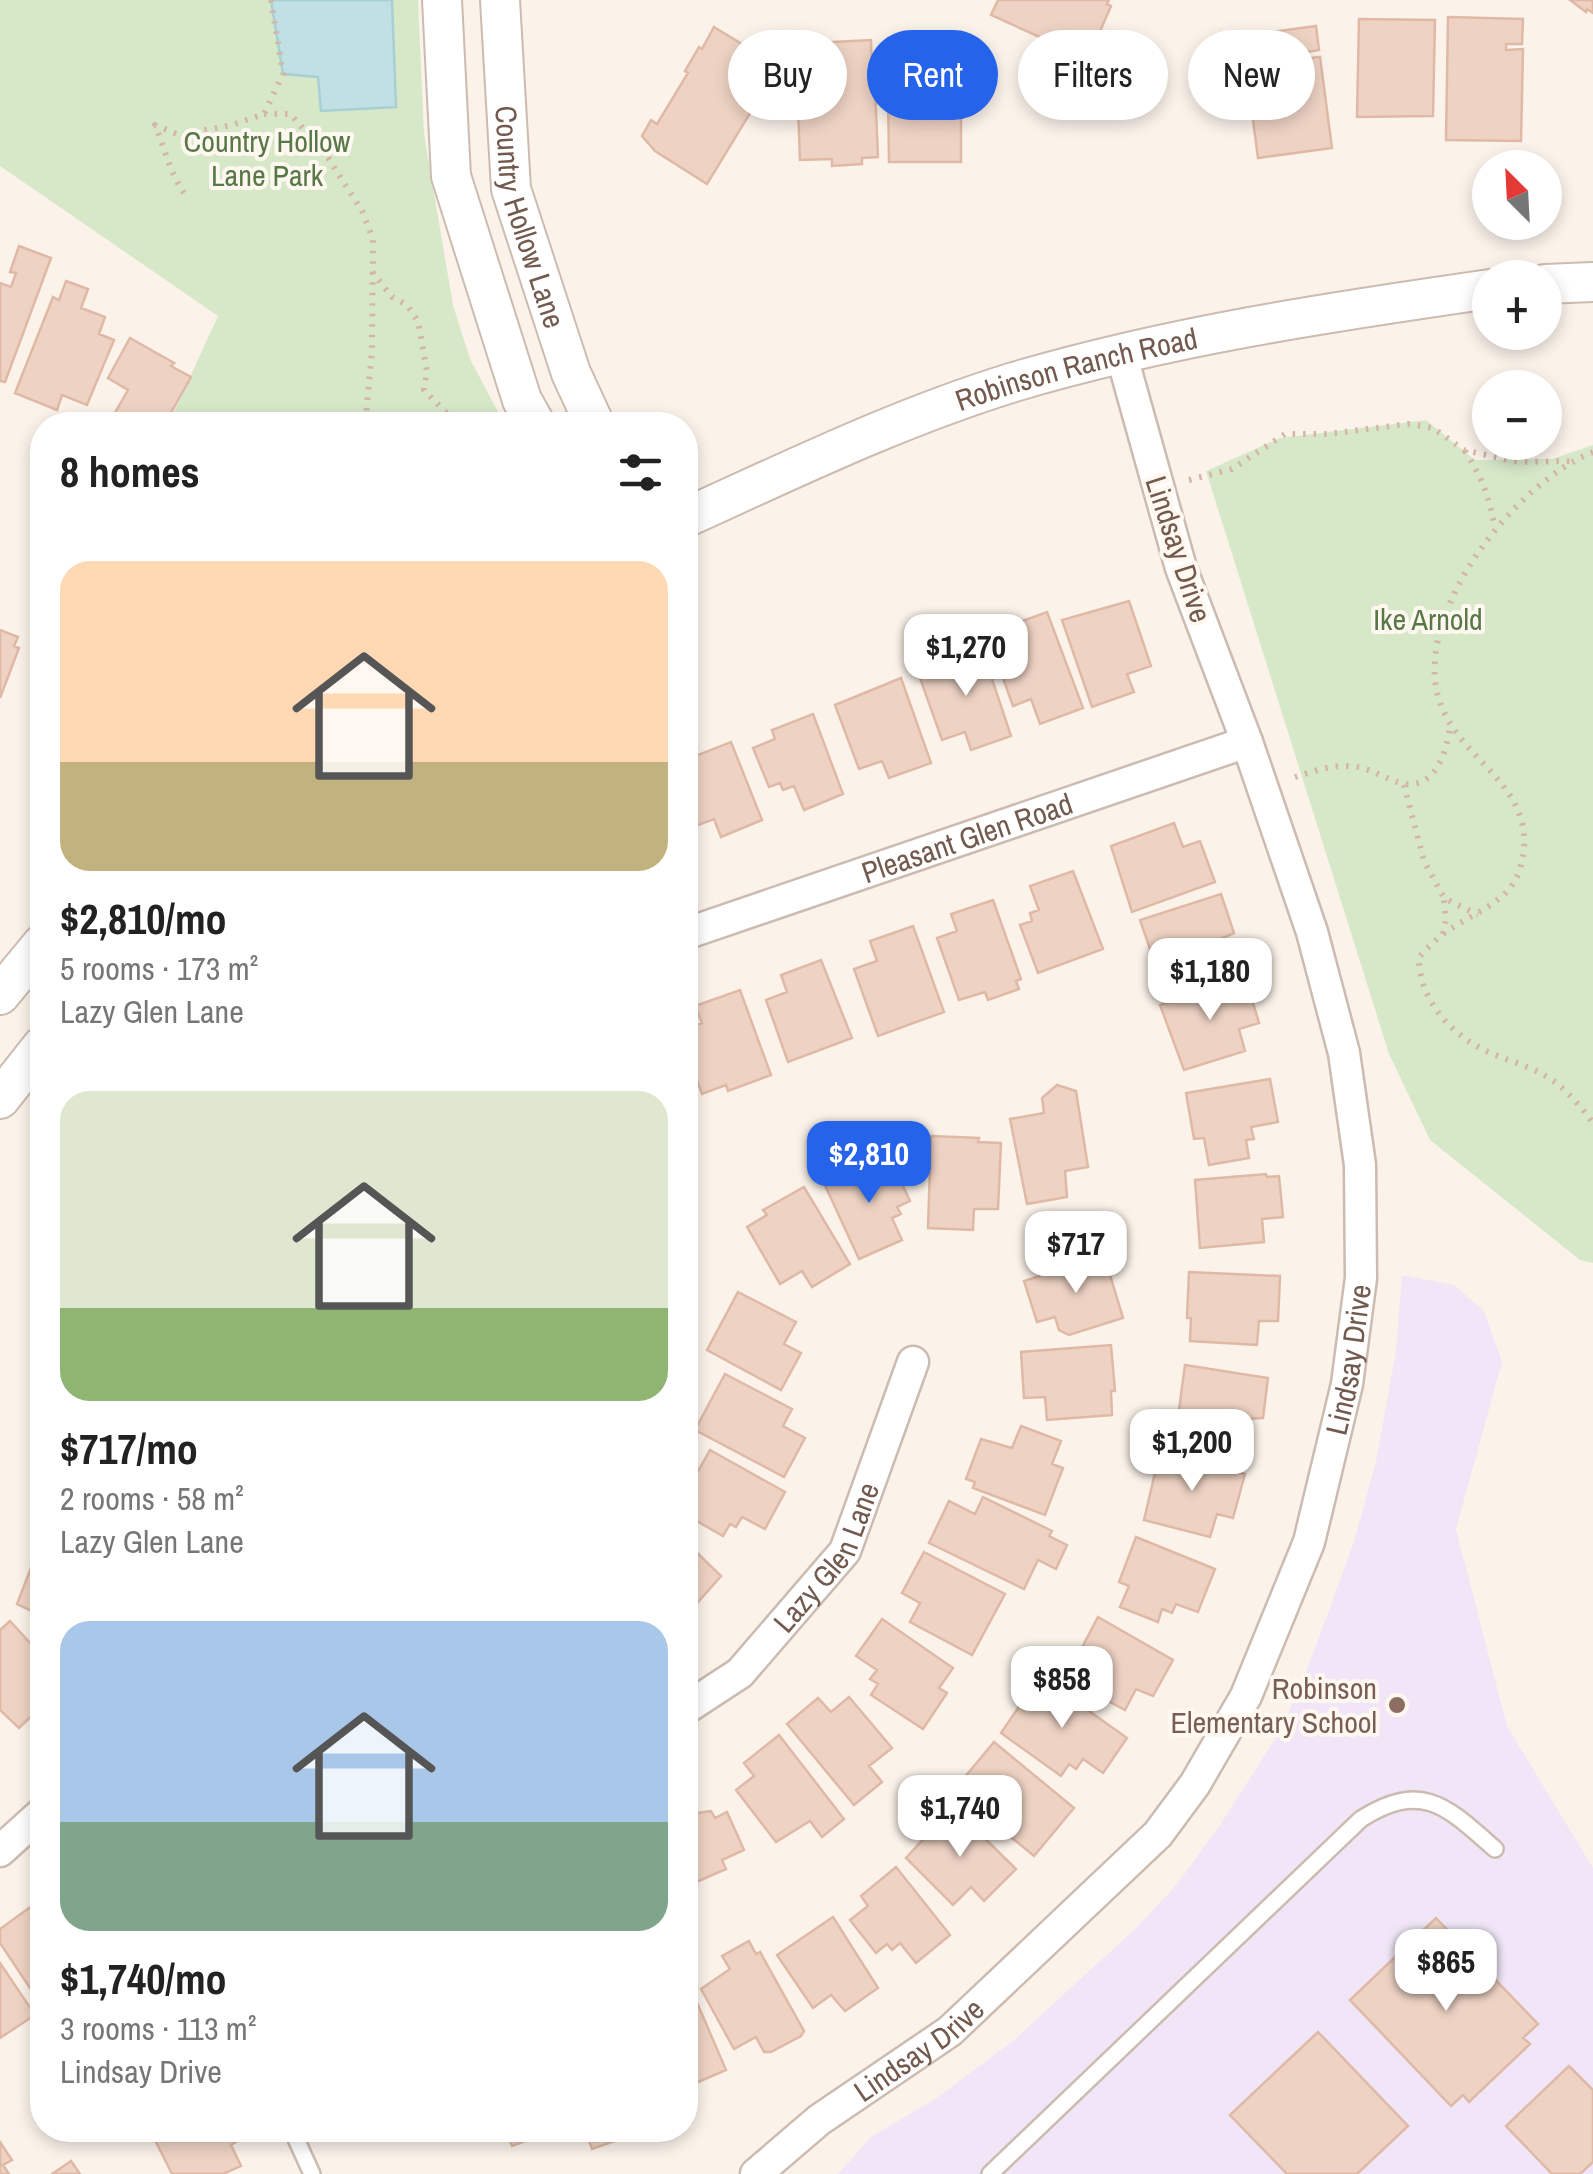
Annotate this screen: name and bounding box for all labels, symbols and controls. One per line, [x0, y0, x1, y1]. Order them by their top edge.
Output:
chip: Buy [728, 30, 847, 120]
chip: Rent [867, 30, 998, 120]
chip: Filters [1018, 30, 1168, 120]
chip: New [1188, 30, 1315, 120]
street label: Country Hollow Lane [486, 104, 575, 333]
park label: Country Hollow Lane Park [184, 121, 351, 195]
north arrow [1472, 150, 1562, 240]
map controls [1472, 150, 1562, 460]
button: + [1472, 260, 1562, 350]
street label: Robinson Ranch Road [950, 318, 1201, 420]
button: − [1472, 370, 1562, 460]
text: 8 homes [60, 444, 200, 500]
icon: filters [613, 445, 668, 500]
street label: Lindsay Drive [1137, 471, 1221, 627]
park label: Ike Arnold [1373, 599, 1483, 639]
pin: $1,270 [885, 614, 1047, 699]
text: $1,270 [926, 625, 1006, 668]
icon: home [274, 626, 454, 806]
street label: Pleasant Glen Road [856, 783, 1078, 892]
text: $2,810/mo [60, 891, 227, 947]
pin: $1,180 [1129, 938, 1291, 1023]
text: 5 rooms · 173 m² [60, 947, 258, 990]
text: $1,180 [1170, 949, 1250, 992]
text: Lazy Glen Lane [60, 990, 244, 1033]
pin: $2,810 [788, 1121, 950, 1206]
text: $2,810 [829, 1132, 909, 1175]
icon: home [274, 1156, 454, 1336]
pin: $717 [1017, 1211, 1135, 1296]
text: $717 [1047, 1222, 1105, 1265]
street label: Lindsay Drive [1315, 1282, 1380, 1439]
pin: $1,200 [1111, 1409, 1273, 1494]
text: $1,200 [1152, 1420, 1232, 1463]
text: $717/mo [60, 1421, 198, 1477]
text: 2 rooms · 58 m² [60, 1477, 244, 1520]
street label: Lazy Glen Lane [764, 1477, 888, 1641]
text: Lazy Glen Lane [60, 1520, 244, 1563]
pin: $858 [1003, 1646, 1121, 1731]
text: $858 [1033, 1657, 1091, 1700]
place label: Robinson Elementary School [1171, 1668, 1377, 1742]
icon: home [274, 1686, 454, 1866]
marker: Robinson Elementary School [1386, 1694, 1408, 1716]
pin: $1,740 [879, 1775, 1041, 1860]
text: $1,740 [920, 1786, 1000, 1829]
pin: $865 [1387, 1929, 1505, 2014]
text: $865 [1417, 1940, 1475, 1983]
text: $1,740/mo [60, 1951, 227, 2007]
street label: Lindsay Drive [846, 1989, 992, 2111]
text: 3 rooms · 113 m² [60, 2007, 256, 2050]
text: Lindsay Drive [60, 2050, 222, 2093]

